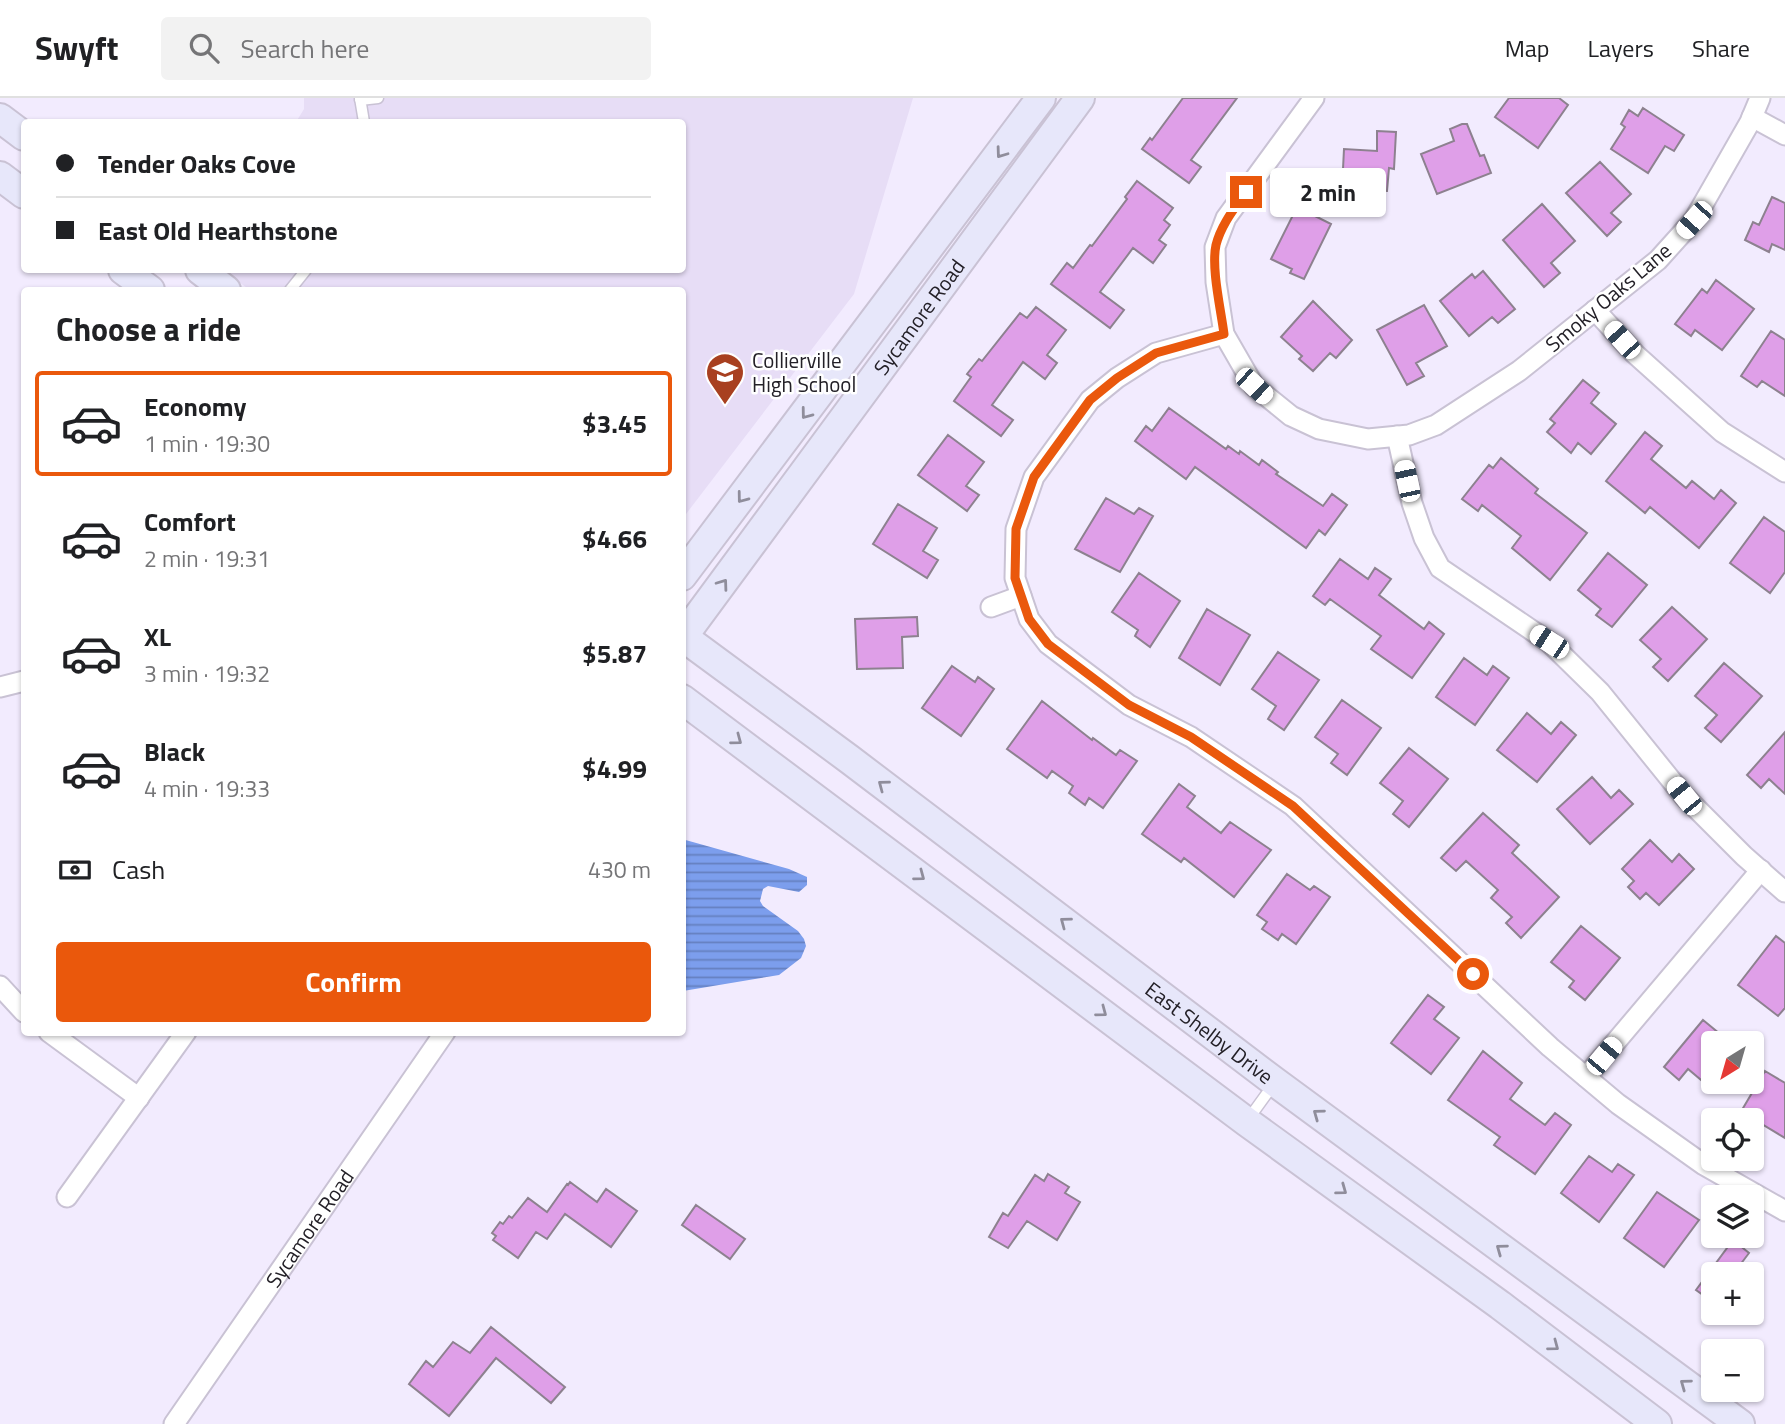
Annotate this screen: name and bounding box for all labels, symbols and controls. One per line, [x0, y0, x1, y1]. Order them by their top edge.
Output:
search box [161, 17, 651, 80]
text: Swyft [35, 23, 119, 73]
icon: search [185, 29, 223, 67]
text: Search here [241, 29, 369, 68]
text: Map [1505, 30, 1550, 66]
text: Layers [1588, 30, 1654, 66]
text: Share [1692, 30, 1750, 66]
text: Tender Oaks Cove [98, 144, 296, 183]
one-way arrow [997, 145, 1009, 158]
callout: 2 min [1270, 168, 1386, 217]
text: 2 min [1300, 175, 1356, 210]
route end [1230, 176, 1262, 208]
car [1673, 197, 1716, 243]
text: East Old Hearthstone [98, 211, 338, 250]
street label: Smoky Oaks Lane [1538, 235, 1678, 359]
street label: Sycamore Road [865, 252, 972, 382]
text: Choose a ride [56, 305, 241, 353]
car [1601, 317, 1644, 363]
place label: Collierville High School [752, 344, 856, 400]
school or university icon: Collierville High School [704, 351, 746, 406]
car [1232, 364, 1277, 408]
text: Economy [144, 387, 246, 426]
icon: car [60, 392, 123, 455]
text: $3.45 [582, 404, 647, 443]
one-way arrow [801, 406, 814, 419]
text: 1 min · 19:30 [144, 426, 270, 461]
car [1393, 458, 1422, 504]
one-way arrow [738, 490, 751, 502]
text: Comfort [144, 502, 236, 541]
icon: car [60, 507, 123, 570]
text: $4.66 [582, 519, 647, 558]
text: 2 min · 19:31 [144, 541, 270, 576]
one-way arrow [715, 579, 727, 592]
text: XL [144, 617, 171, 656]
icon: car [60, 622, 123, 685]
car [1526, 622, 1573, 662]
text: $5.87 [582, 634, 647, 673]
text: 3 min · 19:32 [144, 656, 270, 691]
text: Black [144, 732, 205, 771]
one-way arrow [729, 732, 742, 744]
icon: car [60, 737, 123, 800]
text: $4.99 [582, 749, 647, 788]
text: 4 min · 19:33 [144, 771, 270, 806]
car [1663, 773, 1706, 819]
one-way arrow [878, 780, 891, 793]
text: Cash [112, 850, 165, 889]
icon: cash [56, 851, 94, 889]
text: 430 m [588, 852, 651, 887]
one-way arrow [912, 868, 924, 880]
one-way arrow [1060, 917, 1073, 930]
button: Confirm [56, 942, 651, 1022]
route start [1457, 958, 1489, 990]
street label: East Shelby Drive [1139, 973, 1281, 1092]
one-way arrow [1094, 1004, 1107, 1016]
north arrow [1701, 1031, 1764, 1094]
map controls [1701, 1031, 1764, 1402]
car [1583, 1033, 1626, 1079]
button: locate [1701, 1108, 1764, 1171]
one-way arrow [1313, 1109, 1326, 1122]
street label: Sycamore Road [257, 1163, 362, 1294]
one-way arrow [1334, 1182, 1347, 1195]
button: layers [1701, 1185, 1764, 1248]
one-way arrow [1497, 1244, 1509, 1257]
button: + [1701, 1262, 1764, 1325]
one-way arrow [1547, 1338, 1559, 1351]
button: − [1701, 1339, 1764, 1402]
one-way arrow [1680, 1379, 1692, 1392]

